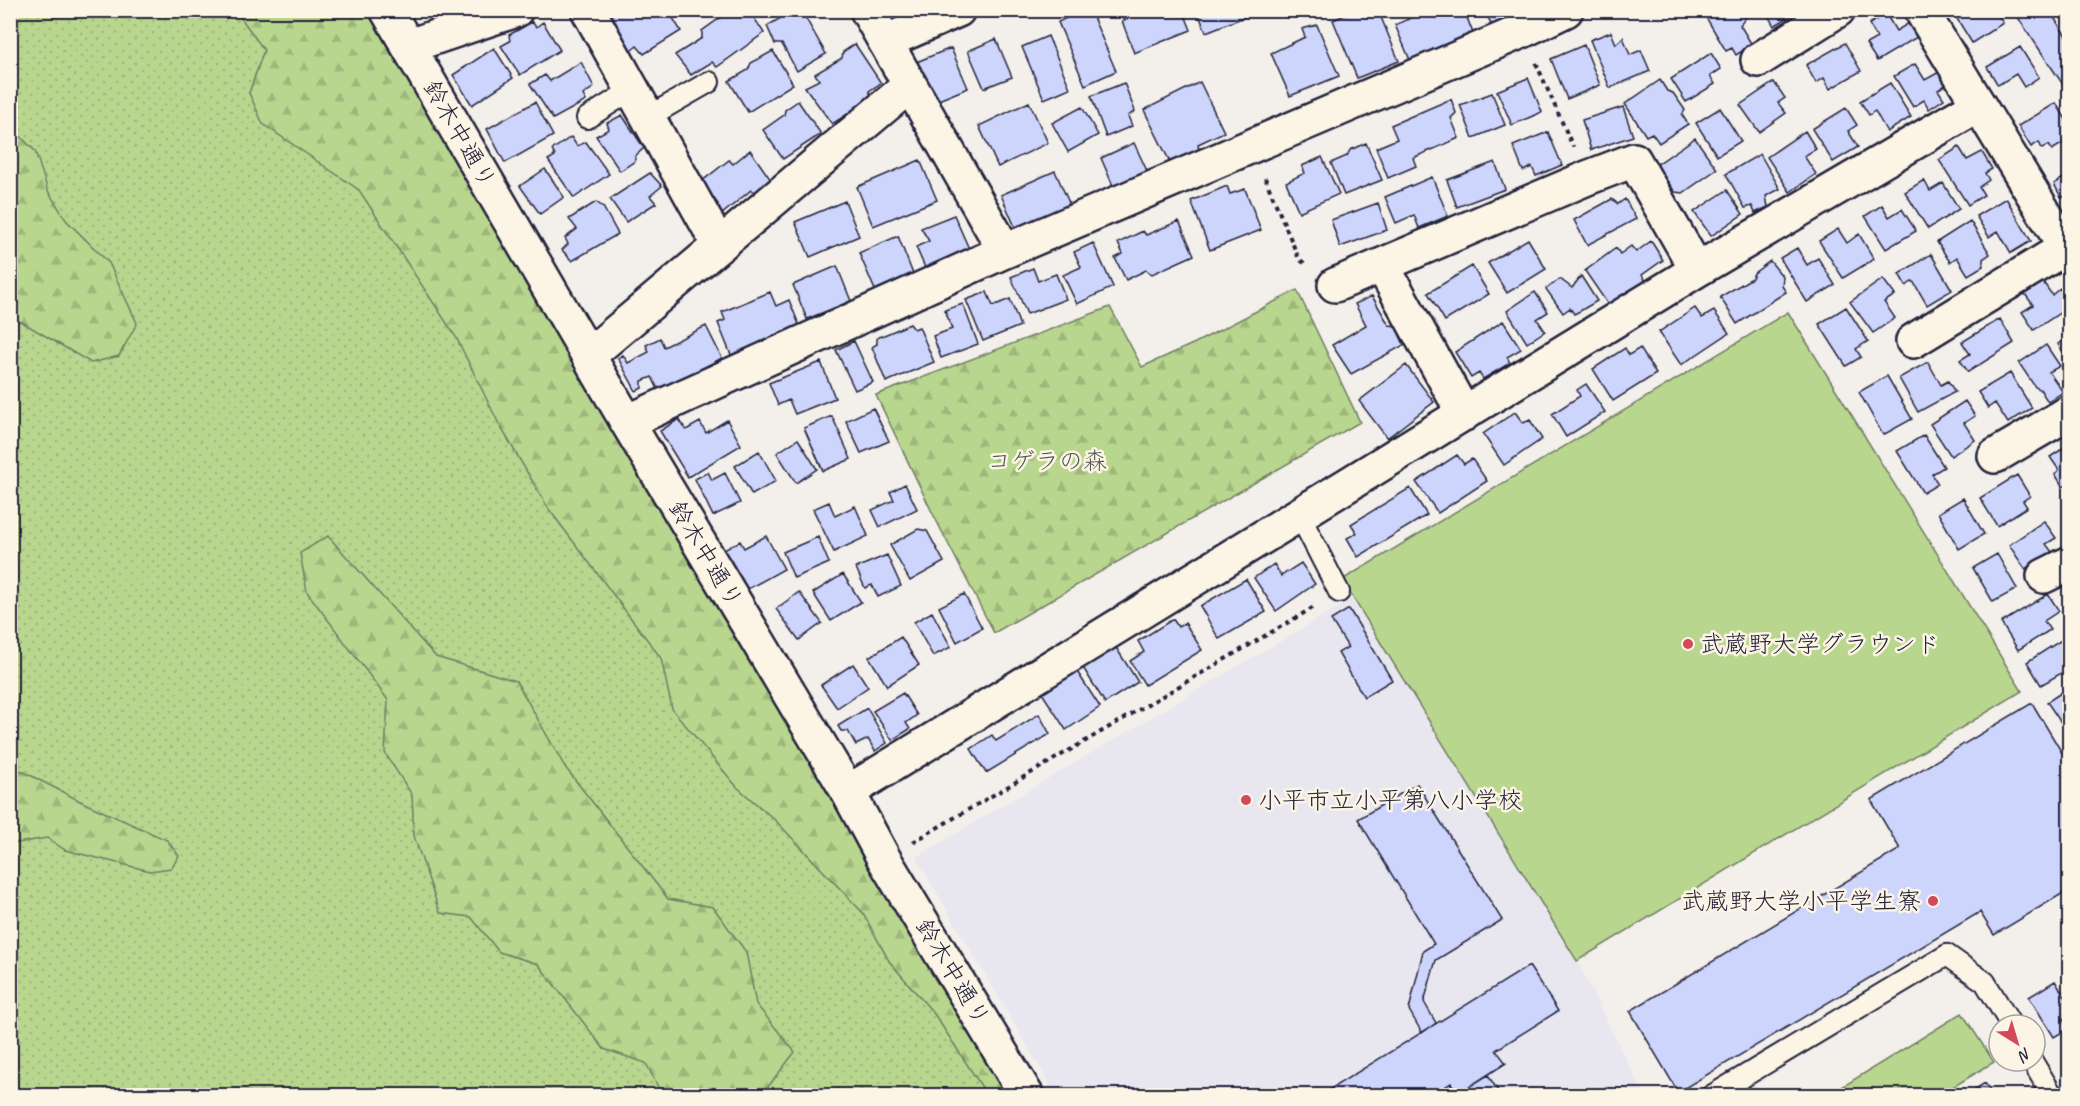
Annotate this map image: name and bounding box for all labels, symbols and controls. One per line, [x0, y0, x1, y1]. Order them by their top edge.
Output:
street label: 鈴木中通り [417, 75, 503, 193]
park label: コゲラの森 [987, 446, 1107, 476]
street label: 鈴木中通り [662, 495, 750, 613]
place label: 武蔵野大学グラウンド [1700, 629, 1940, 659]
marker: 武蔵野大学グラウンド [1681, 637, 1695, 651]
place label: 小平市立小平第八小学校 [1258, 785, 1522, 815]
marker: 小平市立小平第八小学校 [1239, 793, 1253, 807]
place label: 武蔵野大学小平学生寮 [1681, 886, 1921, 916]
marker: 武蔵野大学小平学生寮 [1926, 894, 1940, 908]
street label: 鈴木中通り [909, 913, 997, 1031]
north arrow [1987, 1013, 2047, 1073]
text: N [2013, 1043, 2035, 1067]

